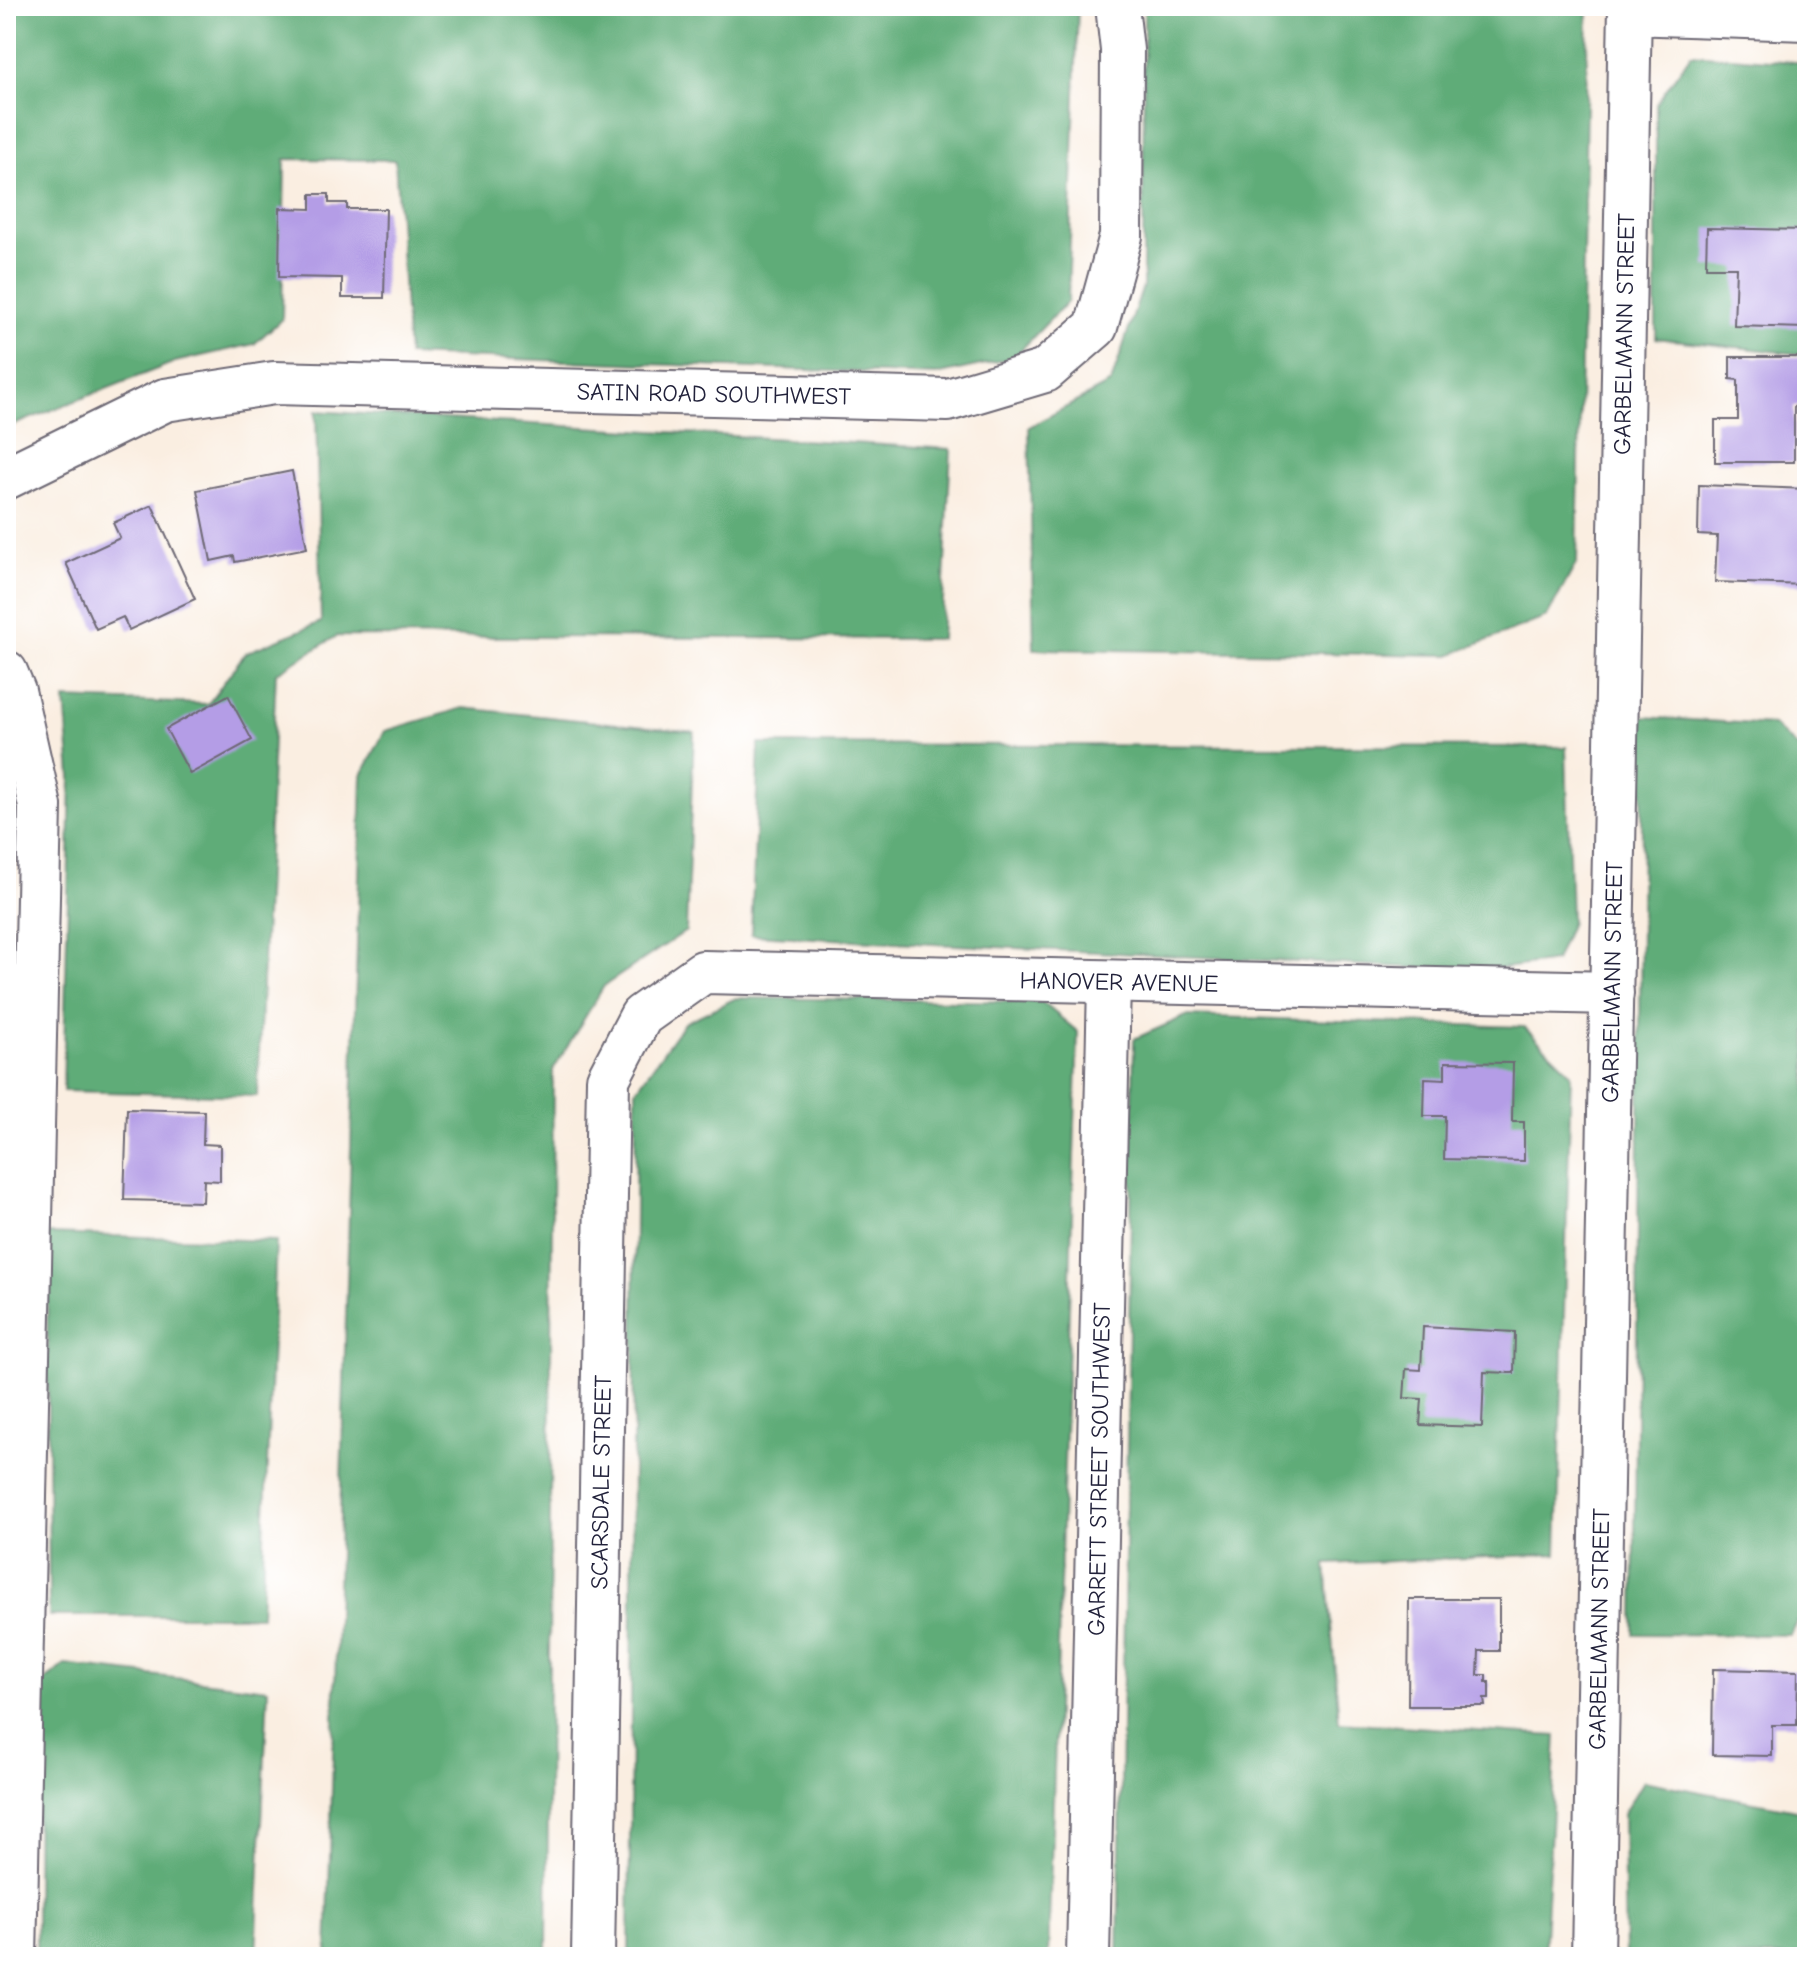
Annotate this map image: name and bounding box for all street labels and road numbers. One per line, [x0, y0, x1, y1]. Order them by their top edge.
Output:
street label: GARBELMANN STREET [1608, 212, 1640, 455]
street label: SATIN ROAD SOUTHWEST [577, 378, 852, 410]
street label: GARBELMANN STREET [1596, 860, 1628, 1103]
street label: HANOVER AVENUE [1019, 966, 1219, 998]
street label: GARRETT STREET SOUTHWEST [1082, 1302, 1116, 1636]
street label: SCARSDALE STREET [585, 1374, 617, 1590]
street label: GARBELMANN STREET [1583, 1507, 1615, 1750]

